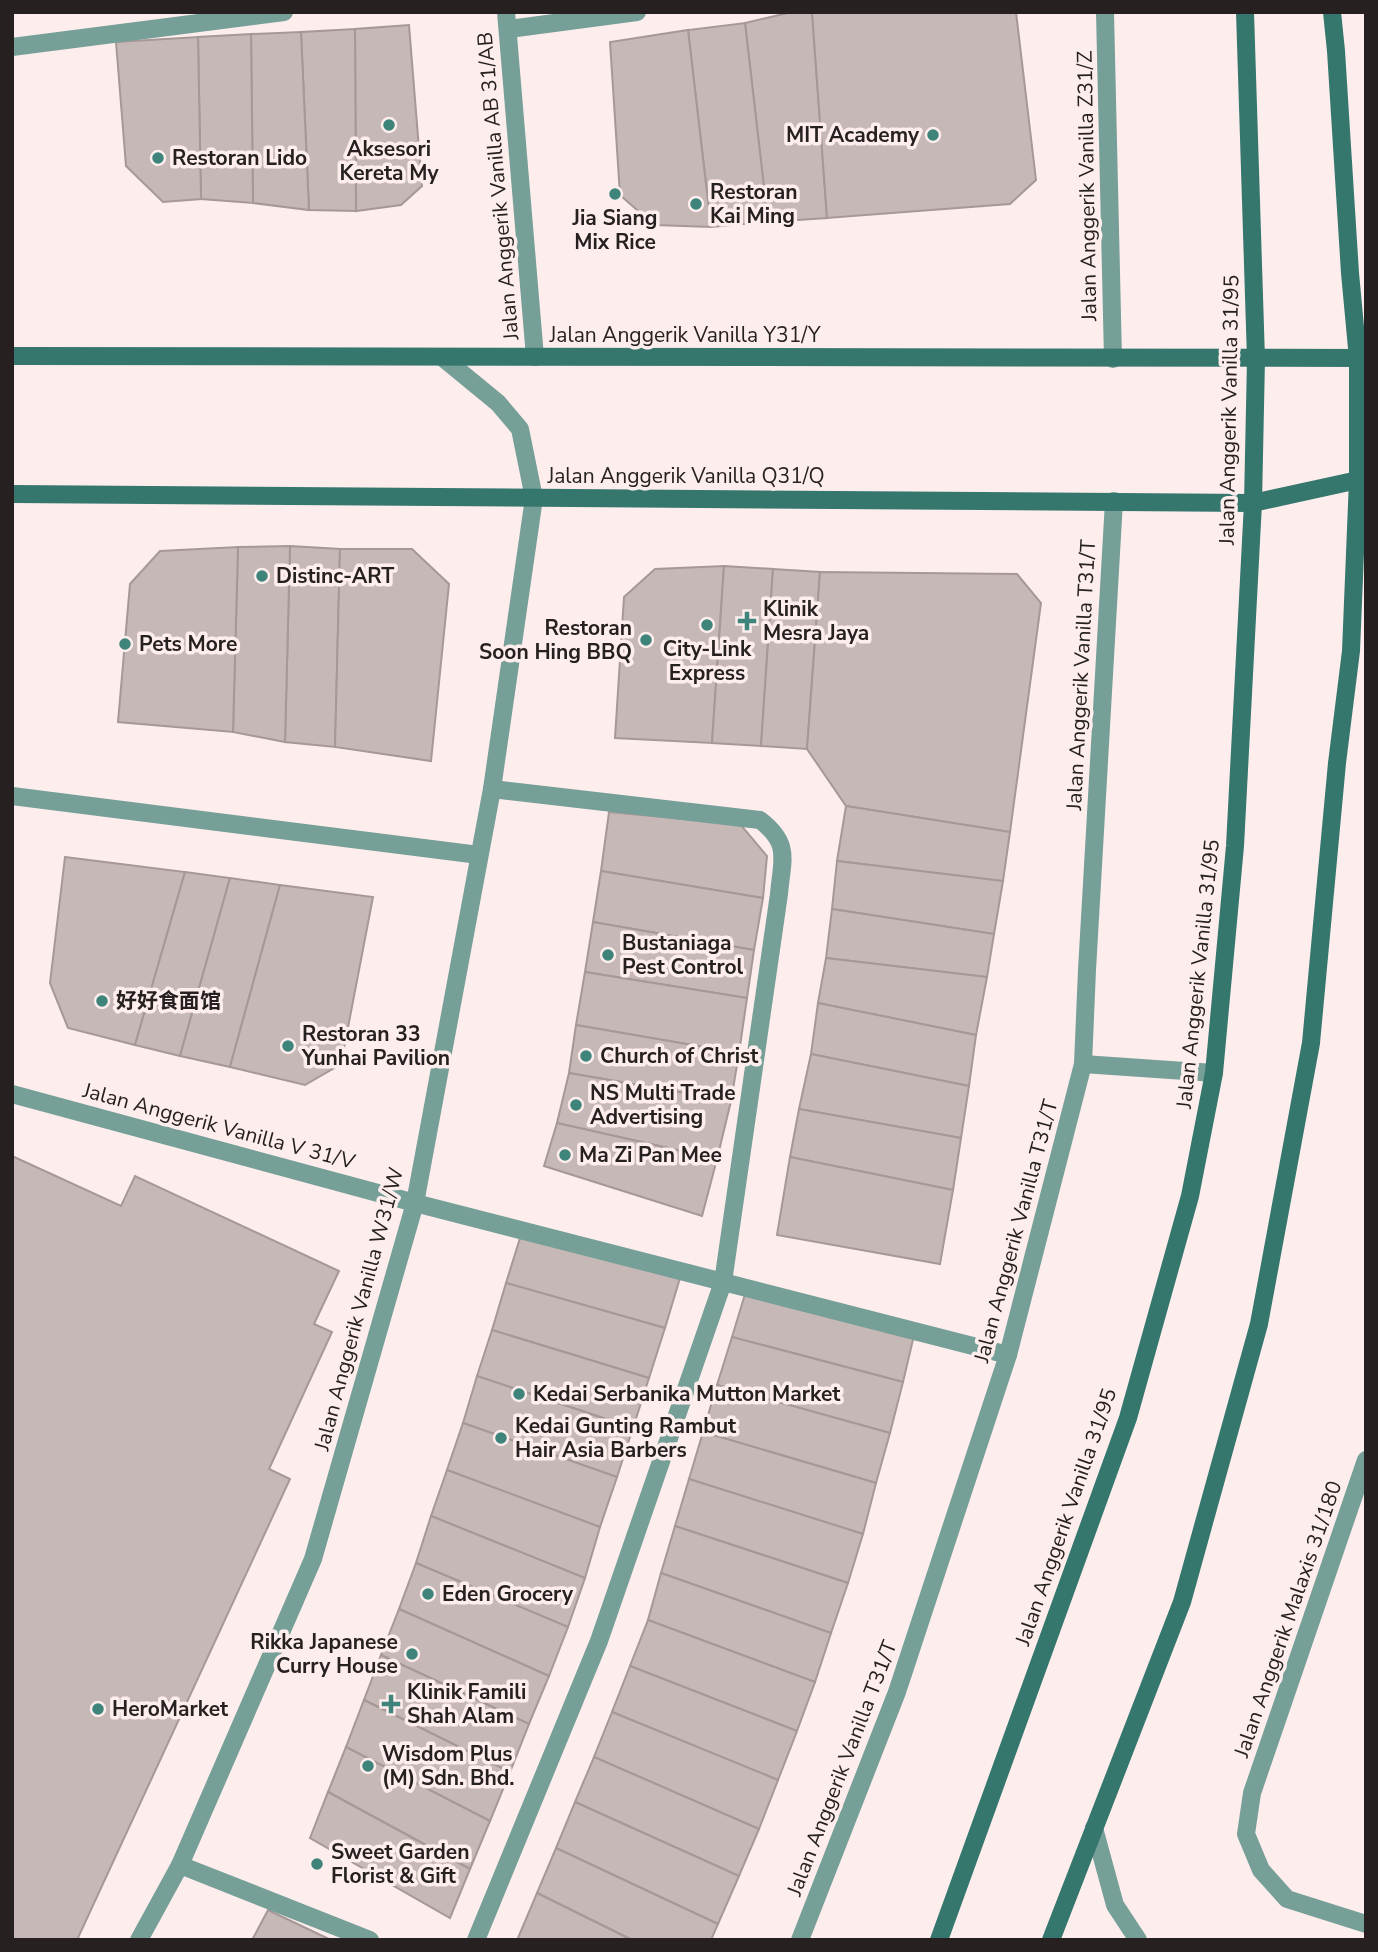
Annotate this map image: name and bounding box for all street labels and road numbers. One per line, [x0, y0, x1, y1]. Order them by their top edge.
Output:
street label: Jalan Anggerik Vanilla AB 31/AB [471, 31, 526, 342]
street label: Jalan Anggerik Vanilla Z31/Z [1071, 51, 1103, 322]
street label: Jalan Anggerik Vanilla 31/95 [1213, 275, 1245, 546]
street label: Jalan Anggerik Vanilla Y31/Y [548, 321, 821, 349]
street label: Jalan Anggerik Vanilla Q31/Q [546, 462, 825, 490]
street label: Jalan Anggerik Vanilla T31/T [1060, 538, 1102, 812]
street label: Jalan Anggerik Vanilla 31/95 [1170, 838, 1226, 1111]
street label: Jalan Anggerik Vanilla V 31/V [79, 1076, 359, 1176]
street label: Jalan Anggerik Vanilla T31/T [967, 1096, 1065, 1367]
street label: Jalan Anggerik Vanilla W31/W [307, 1164, 410, 1455]
street label: Jalan Anggerik Vanilla 31/95 [1008, 1385, 1123, 1650]
street label: Jalan Anggerik Malaxis 31/180 [1227, 1477, 1349, 1762]
street label: Jalan Anggerik Vanilla T31/T [780, 1636, 904, 1901]

